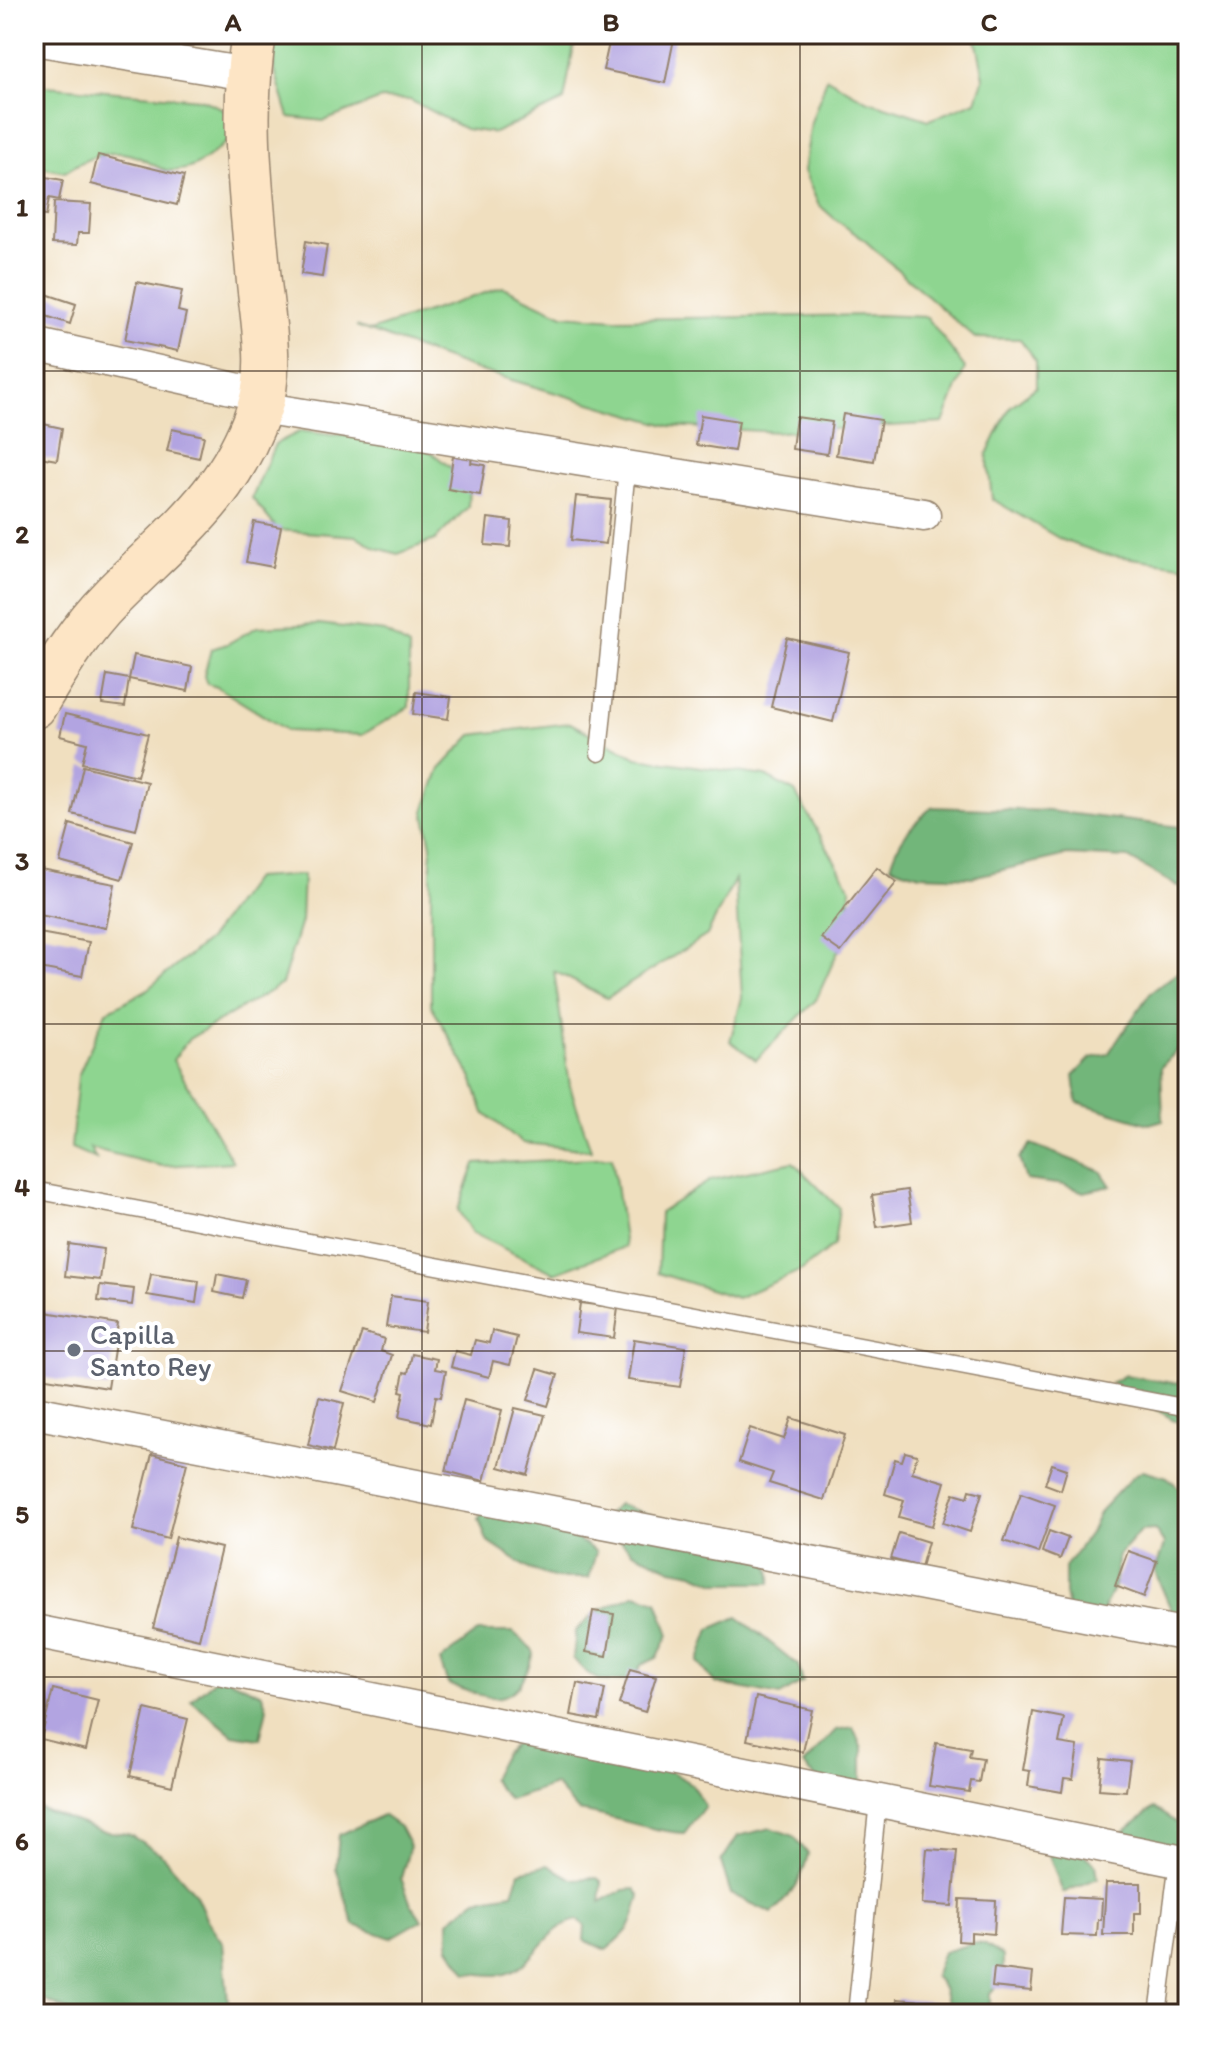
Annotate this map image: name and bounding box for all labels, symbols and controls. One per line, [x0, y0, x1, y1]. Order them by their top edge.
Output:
text: A [224, 6, 242, 38]
text: B [603, 6, 620, 38]
text: C [981, 6, 998, 38]
text: 1 [16, 191, 28, 223]
text: 2 [15, 518, 29, 550]
text: 3 [15, 845, 29, 877]
text: 4 [14, 1171, 30, 1203]
place label: Capilla Santo Rey [90, 1317, 211, 1383]
marker: Capilla Santo Rey [65, 1341, 83, 1359]
text: 5 [15, 1498, 29, 1530]
text: 6 [15, 1825, 29, 1857]

